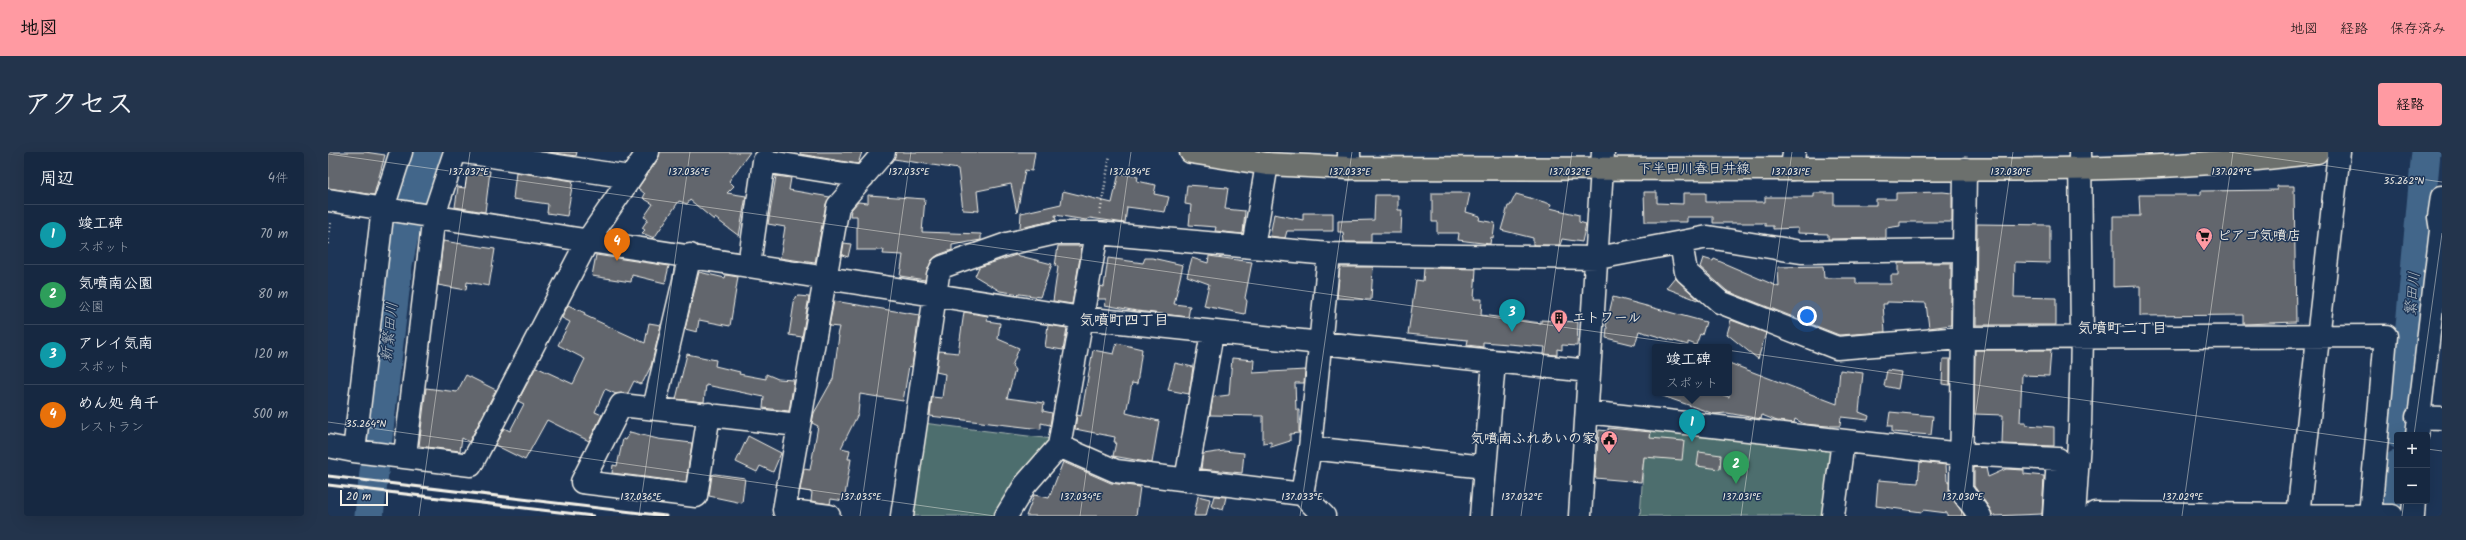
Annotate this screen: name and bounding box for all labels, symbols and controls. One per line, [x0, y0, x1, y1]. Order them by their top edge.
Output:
text: 地図 [20, 14, 58, 44]
text: 地図 [2290, 18, 2318, 40]
text: 経路 [2340, 18, 2368, 40]
text: 保存済み [2390, 18, 2446, 40]
text: アクセス [24, 83, 134, 128]
button: 経路 [2378, 83, 2442, 126]
street label: 下半田川春日井線 [1638, 158, 1750, 180]
text: 137.037°E [449, 164, 490, 180]
text: 137.036°E [668, 164, 711, 180]
text: 137.035°E [888, 164, 931, 180]
text: 137.034°E [1109, 164, 1152, 180]
text: 137.033°E [1329, 164, 1372, 180]
text: 137.032°E [1549, 164, 1592, 180]
text: 137.031°E [1772, 164, 1812, 180]
text: 137.030°E [1991, 164, 2033, 180]
text: 137.029°E [2212, 164, 2254, 180]
text: 周辺 [40, 166, 74, 193]
text: 4件 [268, 168, 288, 189]
text: 35.262°N [2384, 173, 2425, 189]
text: 竣工碑 [78, 212, 123, 236]
text: 1 [51, 224, 55, 245]
text: 70 m [260, 224, 288, 245]
place label: ピアゴ気噴店 [2217, 225, 2301, 247]
supermarket icon: ピアゴ気噴店 [2194, 226, 2214, 251]
pin: 4 [604, 228, 630, 261]
text: スポット [78, 237, 130, 258]
water label: 繁田川 [2399, 271, 2427, 317]
text: 気噴南公園 [78, 272, 153, 296]
text: 2 [49, 284, 57, 305]
text: 80 m [258, 284, 288, 305]
text: 公園 [78, 297, 104, 318]
pin: 3 [1499, 299, 1525, 332]
water label: 新繁田川 [375, 301, 405, 363]
your location [1797, 306, 1817, 326]
place label: エトワール [1572, 307, 1641, 329]
building icon: エトワール [1549, 308, 1569, 333]
district label: 気噴町四丁目 [1079, 309, 1169, 333]
district label: 気噴町二丁目 [2077, 317, 2167, 341]
text: アレイ気南 [78, 332, 153, 356]
text: 3 [49, 344, 57, 365]
text: 120 m [254, 344, 288, 365]
popup [1652, 344, 1732, 396]
text: 竣工碑 [1666, 348, 1711, 372]
text: スポット [78, 357, 130, 378]
text: スポット [1666, 373, 1718, 394]
text: めん処 角千 [78, 392, 159, 416]
text: 4 [49, 404, 57, 425]
text: 500 m [252, 404, 288, 425]
pin: 1 [1679, 409, 1705, 442]
text: 35.264°N [346, 416, 386, 432]
text: レストラン [78, 417, 144, 438]
place label: 気噴南ふれあいの家 [1470, 428, 1596, 450]
public building icon: 気噴南ふれあいの家 [1599, 429, 1619, 454]
map controls [2394, 432, 2430, 504]
button: + [2394, 432, 2430, 468]
pin: 2 [1723, 451, 1749, 484]
button: − [2394, 468, 2430, 504]
scale bar [340, 488, 388, 507]
text: 20 m [346, 488, 371, 506]
text: 137.036°E [620, 489, 663, 505]
text: 137.035°E [840, 489, 883, 505]
text: 137.034°E [1060, 489, 1103, 505]
text: 137.033°E [1281, 489, 1324, 505]
text: 137.032°E [1501, 489, 1544, 505]
text: 137.031°E [1723, 489, 1763, 505]
text: 137.030°E [1943, 489, 1985, 505]
text: 137.029°E [2163, 489, 2205, 505]

